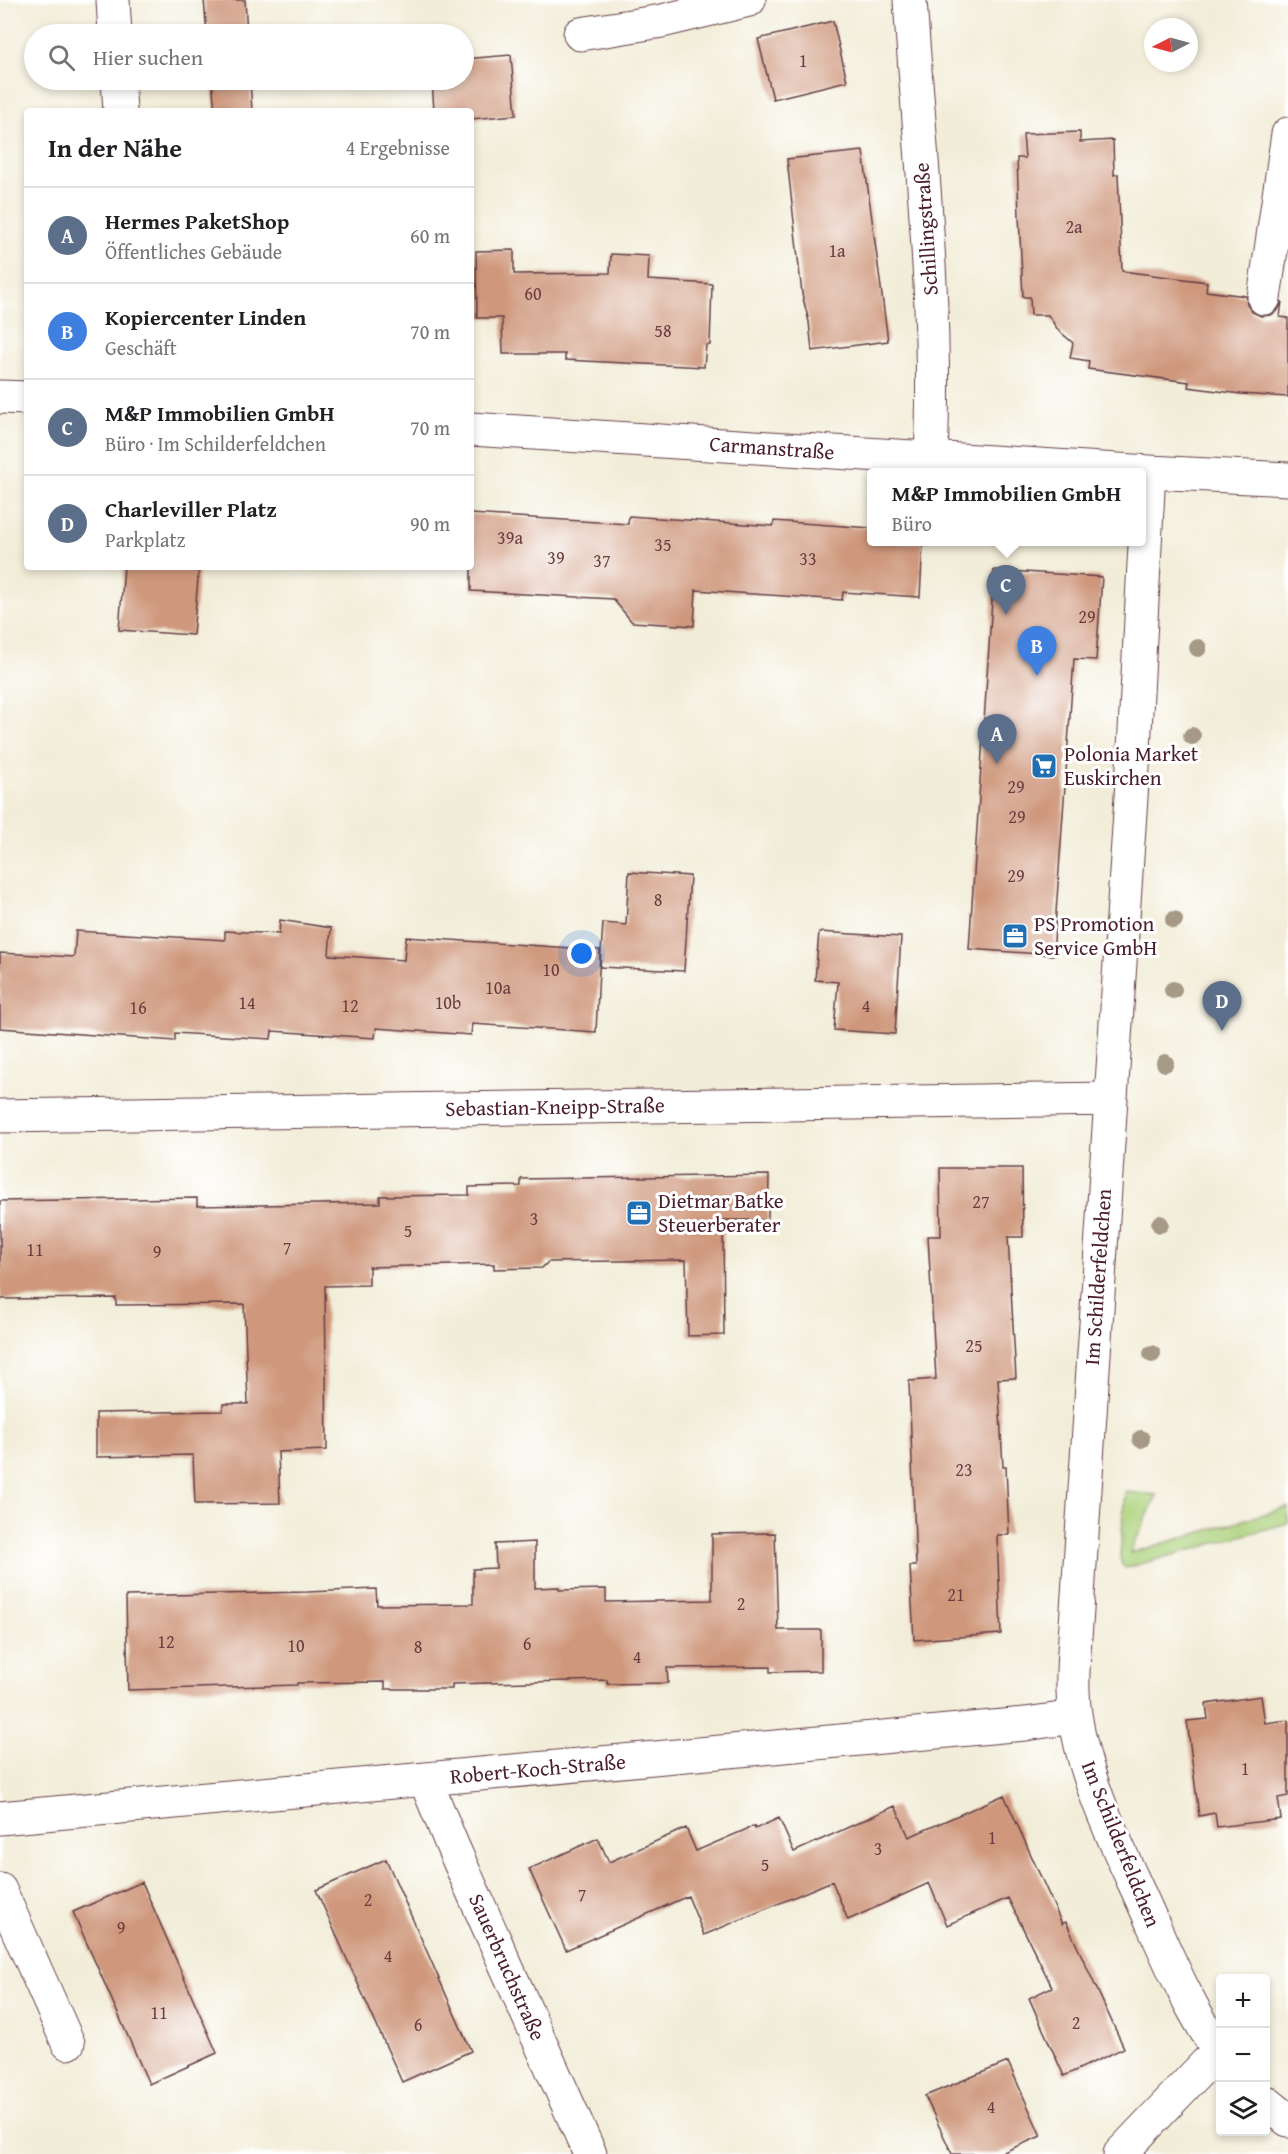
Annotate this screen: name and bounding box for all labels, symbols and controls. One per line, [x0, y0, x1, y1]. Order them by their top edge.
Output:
north arrow [1144, 18, 1198, 72]
search box [24, 24, 474, 90]
icon: search [45, 41, 78, 74]
text: Hier suchen [93, 41, 203, 73]
house number: 1 [799, 47, 807, 74]
text: In der Nähe [48, 128, 182, 167]
text: 4 Ergebnisse [346, 133, 450, 162]
street label: Schillingstraße [905, 161, 946, 297]
text: Hermes PaketShop [105, 205, 289, 237]
house number: 2a [1065, 213, 1083, 240]
text: A [61, 221, 74, 250]
text: 60 m [410, 221, 450, 250]
text: Öffentliches Gebäude [105, 237, 282, 266]
house number: 1a [828, 237, 846, 264]
house number: 60 [524, 280, 542, 307]
text: Kopiercenter Linden [105, 301, 306, 333]
text: B [61, 317, 74, 346]
text: 70 m [410, 317, 450, 346]
house number: 58 [654, 317, 672, 344]
text: Geschäft [105, 333, 177, 362]
text: M&P Immobilien GmbH [105, 397, 334, 429]
text: C [62, 413, 73, 442]
text: 70 m [410, 413, 450, 442]
street label: Carmanstraße [709, 428, 836, 467]
text: Büro · Im Schilderfeldchen [105, 429, 326, 458]
popup [867, 468, 1146, 546]
text: M&P Immobilien GmbH [892, 477, 1121, 509]
text: Charleviller Platz [105, 493, 277, 525]
text: D [61, 509, 74, 538]
text: 90 m [410, 509, 450, 538]
text: Büro [892, 509, 932, 538]
house number: 39a [497, 524, 523, 551]
text: Parkplatz [105, 525, 185, 554]
house number: 35 [654, 531, 672, 558]
house number: 39 [547, 544, 565, 571]
house number: 33 [799, 545, 817, 572]
house number: 37 [593, 547, 611, 574]
pin: C [986, 566, 1026, 615]
house number: 29 [1078, 603, 1096, 630]
pin: B [1018, 626, 1056, 676]
pin: A [978, 714, 1016, 764]
place label: Polonia Market Euskirchen [1064, 738, 1199, 793]
supermarket icon: Polonia Market Euskirchen [1029, 751, 1059, 781]
house number: 29 [1007, 773, 1025, 800]
house number: 29 [1008, 803, 1026, 830]
house number: 29 [1007, 862, 1025, 889]
house number: 8 [654, 886, 662, 913]
place label: PS Promotion Service GmbH [1034, 908, 1157, 963]
office icon: PS Promotion Service GmbH [1000, 921, 1030, 951]
your location [567, 939, 596, 968]
house number: 10 [542, 956, 560, 983]
house number: 10a [485, 974, 511, 1001]
pin: D [1202, 982, 1242, 1031]
house number: 14 [238, 989, 256, 1016]
house number: 10b [435, 989, 461, 1016]
house number: 12 [341, 992, 359, 1019]
house number: 4 [862, 992, 870, 1019]
house number: 16 [129, 994, 147, 1021]
street label: Sebastian-Kneipp-Straße [445, 1089, 665, 1124]
place label: Dietmar Batke Steuerberater [658, 1185, 784, 1240]
street label: Im Schilderfeldchen [1076, 1187, 1119, 1366]
house number: 27 [972, 1188, 990, 1215]
office icon: Dietmar Batke Steuerberater [624, 1198, 654, 1228]
house number: 3 [530, 1205, 538, 1232]
house number: 5 [404, 1217, 412, 1244]
house number: 7 [283, 1234, 291, 1261]
house number: 11 [26, 1236, 44, 1263]
house number: 9 [153, 1238, 161, 1265]
house number: 25 [965, 1332, 983, 1359]
house number: 23 [955, 1456, 973, 1483]
house number: 21 [947, 1581, 965, 1608]
house number: 2 [737, 1590, 745, 1617]
house number: 12 [157, 1628, 175, 1655]
house number: 6 [523, 1630, 531, 1657]
house number: 10 [287, 1632, 305, 1659]
house number: 8 [414, 1633, 422, 1660]
house number: 4 [633, 1643, 641, 1670]
street label: Robert-Koch-Straße [449, 1745, 627, 1792]
house number: 1 [1241, 1755, 1249, 1782]
street label: Im Schilderfeldchen [1074, 1756, 1169, 1932]
house number: 1 [988, 1824, 996, 1851]
house number: 3 [874, 1835, 882, 1862]
house number: 5 [761, 1851, 769, 1878]
house number: 7 [578, 1881, 586, 1908]
house number: 2 [364, 1886, 372, 1913]
street label: Sauerbruchstraße [461, 1888, 554, 2045]
house number: 9 [117, 1914, 125, 1941]
house number: 4 [384, 1942, 392, 1969]
map controls [1216, 1974, 1270, 2136]
button: + [1216, 1974, 1270, 2028]
house number: 11 [150, 1999, 168, 2026]
house number: 2 [1072, 2009, 1080, 2036]
house number: 6 [414, 2011, 422, 2038]
button: − [1216, 2028, 1270, 2082]
button: layers [1216, 2082, 1270, 2136]
house number: 4 [987, 2093, 995, 2120]

